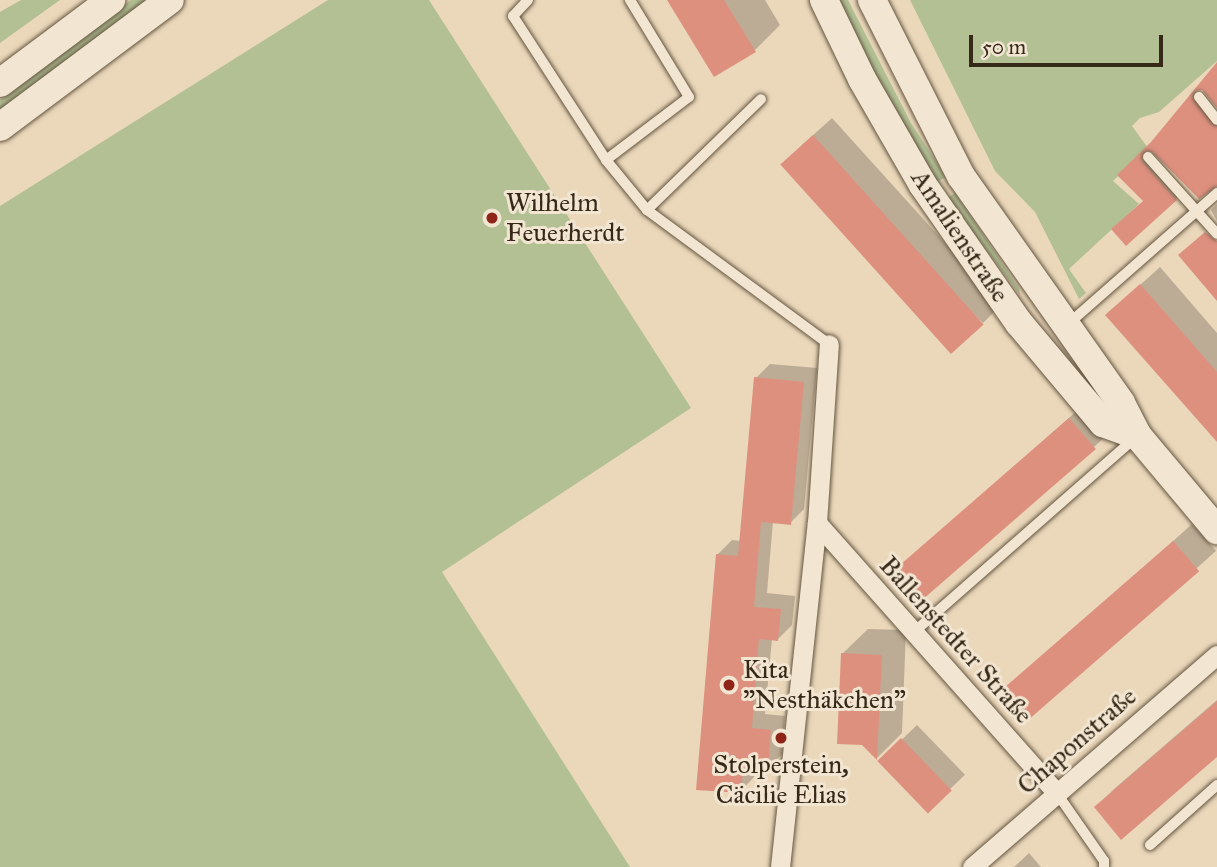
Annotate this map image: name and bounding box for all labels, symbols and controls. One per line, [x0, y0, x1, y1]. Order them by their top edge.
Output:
scale bar [972, 21, 1166, 65]
text: 50 m [982, 34, 1026, 60]
street label: Amalienstraße [904, 164, 1016, 308]
place label: Wilhelm Feuerherdt [506, 187, 624, 248]
marker: Wilhelm Feuerherdt [484, 210, 500, 226]
street label: Ballenstedter Straße [873, 550, 1039, 730]
place label: Kita "Nesthäkchen" [743, 654, 906, 716]
marker: Kita "Nesthäkchen" [721, 677, 737, 693]
street label: Chaponstraße [1011, 681, 1143, 801]
marker: Stolperstein, Cäcilie Elias [773, 730, 789, 746]
place label: Stolperstein, Cäcilie Elias [713, 749, 849, 810]

